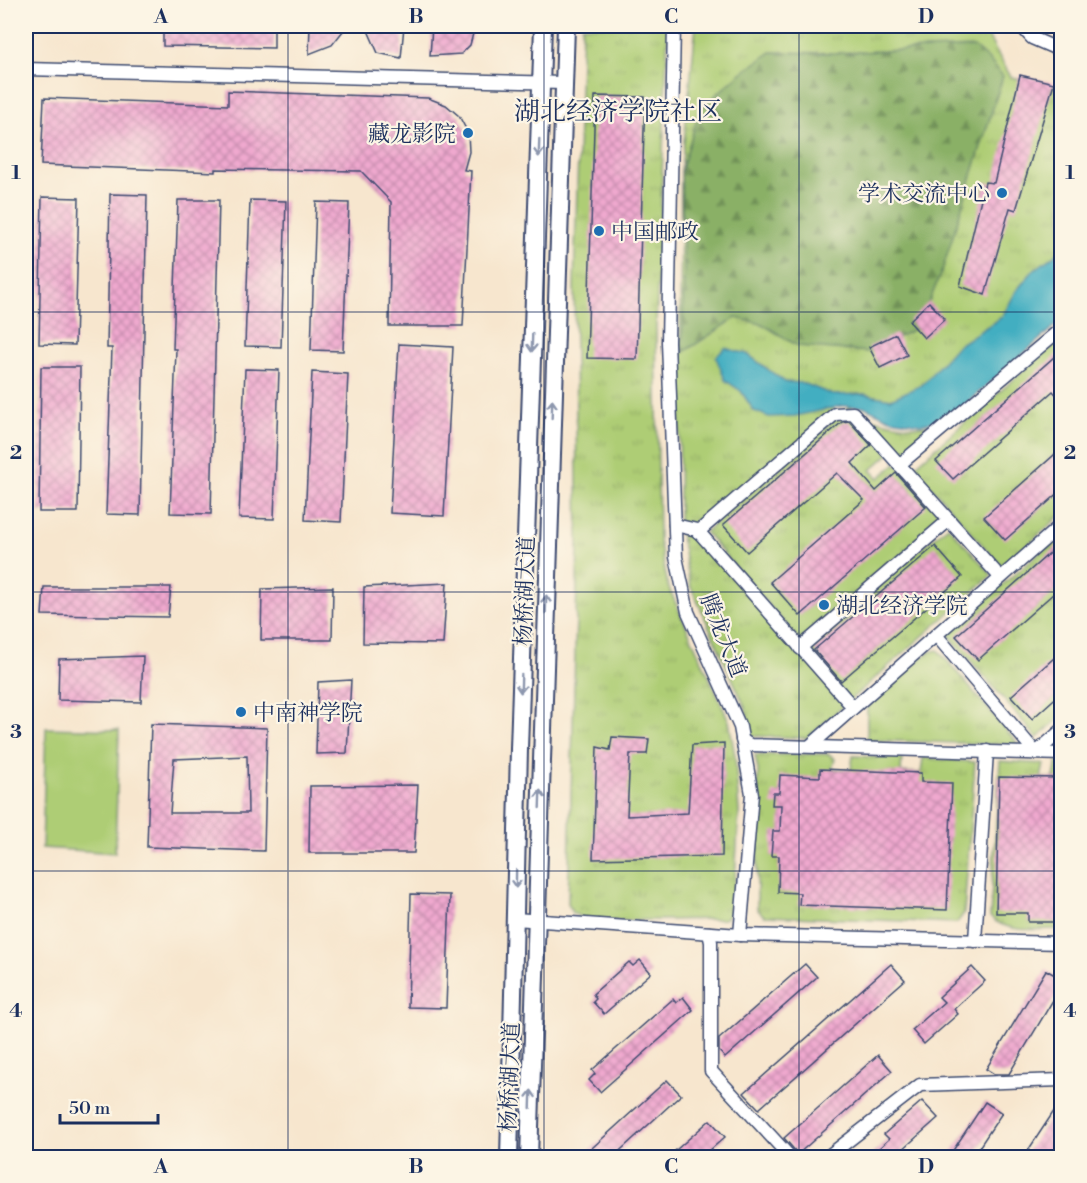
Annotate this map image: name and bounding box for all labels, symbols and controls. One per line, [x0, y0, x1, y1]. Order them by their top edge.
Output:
text: A [153, 5, 169, 30]
text: B [408, 5, 424, 30]
text: C [664, 5, 678, 30]
text: D [918, 5, 934, 30]
district label: 湖北经济学院社区 [514, 96, 722, 128]
place label: 藏龙影院 [368, 121, 456, 148]
marker: 藏龙影院 [461, 126, 475, 140]
one-way arrow [533, 137, 545, 157]
text: 1 [11, 161, 21, 186]
text: 1 [1065, 161, 1075, 186]
place label: 学术交流中心 [858, 181, 990, 208]
marker: 学术交流中心 [995, 186, 1009, 200]
place label: 中国邮政 [611, 219, 699, 246]
marker: 中国邮政 [592, 224, 606, 238]
one-way arrow [527, 332, 538, 352]
one-way arrow [546, 400, 558, 420]
text: 2 [10, 441, 22, 466]
text: 2 [1064, 441, 1076, 466]
street label: 杨桥湖大道 [510, 536, 541, 646]
street label: 腾龙大道 [694, 590, 752, 681]
place label: 湖北经济学院 [836, 593, 968, 620]
one-way arrow [540, 595, 551, 615]
marker: 湖北经济学院 [817, 598, 831, 612]
one-way arrow [515, 674, 526, 694]
place label: 中南神学院 [253, 700, 363, 727]
marker: 中南神学院 [234, 705, 248, 719]
text: 3 [10, 720, 22, 745]
text: 3 [1064, 720, 1076, 745]
one-way arrow [534, 790, 545, 810]
one-way arrow [510, 869, 521, 889]
text: 4 [9, 999, 23, 1024]
text: 4 [1063, 999, 1077, 1024]
street label: 杨桥湖大道 [495, 1022, 526, 1132]
scale bar [60, 1087, 158, 1125]
one-way arrow [525, 1090, 537, 1110]
text: 50 m [69, 1097, 111, 1120]
text: A [153, 1155, 169, 1180]
text: B [408, 1155, 424, 1180]
text: C [664, 1155, 678, 1180]
text: D [918, 1155, 934, 1180]

